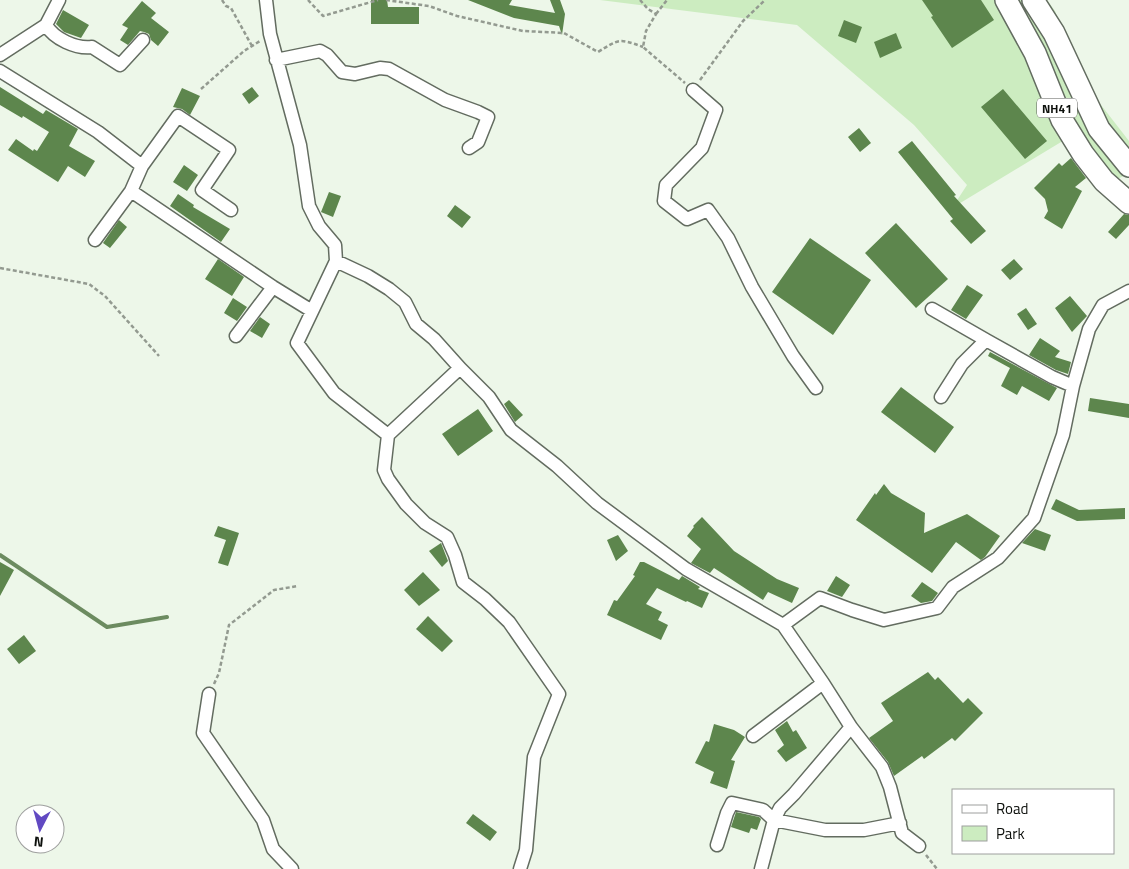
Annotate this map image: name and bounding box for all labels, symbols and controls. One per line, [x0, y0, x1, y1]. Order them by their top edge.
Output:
road number: NH41 [1037, 99, 1077, 118]
legend [952, 789, 1114, 854]
text: Road [996, 797, 1028, 820]
north arrow [15, 804, 65, 854]
text: Park [996, 822, 1025, 845]
text: N [33, 831, 45, 853]

